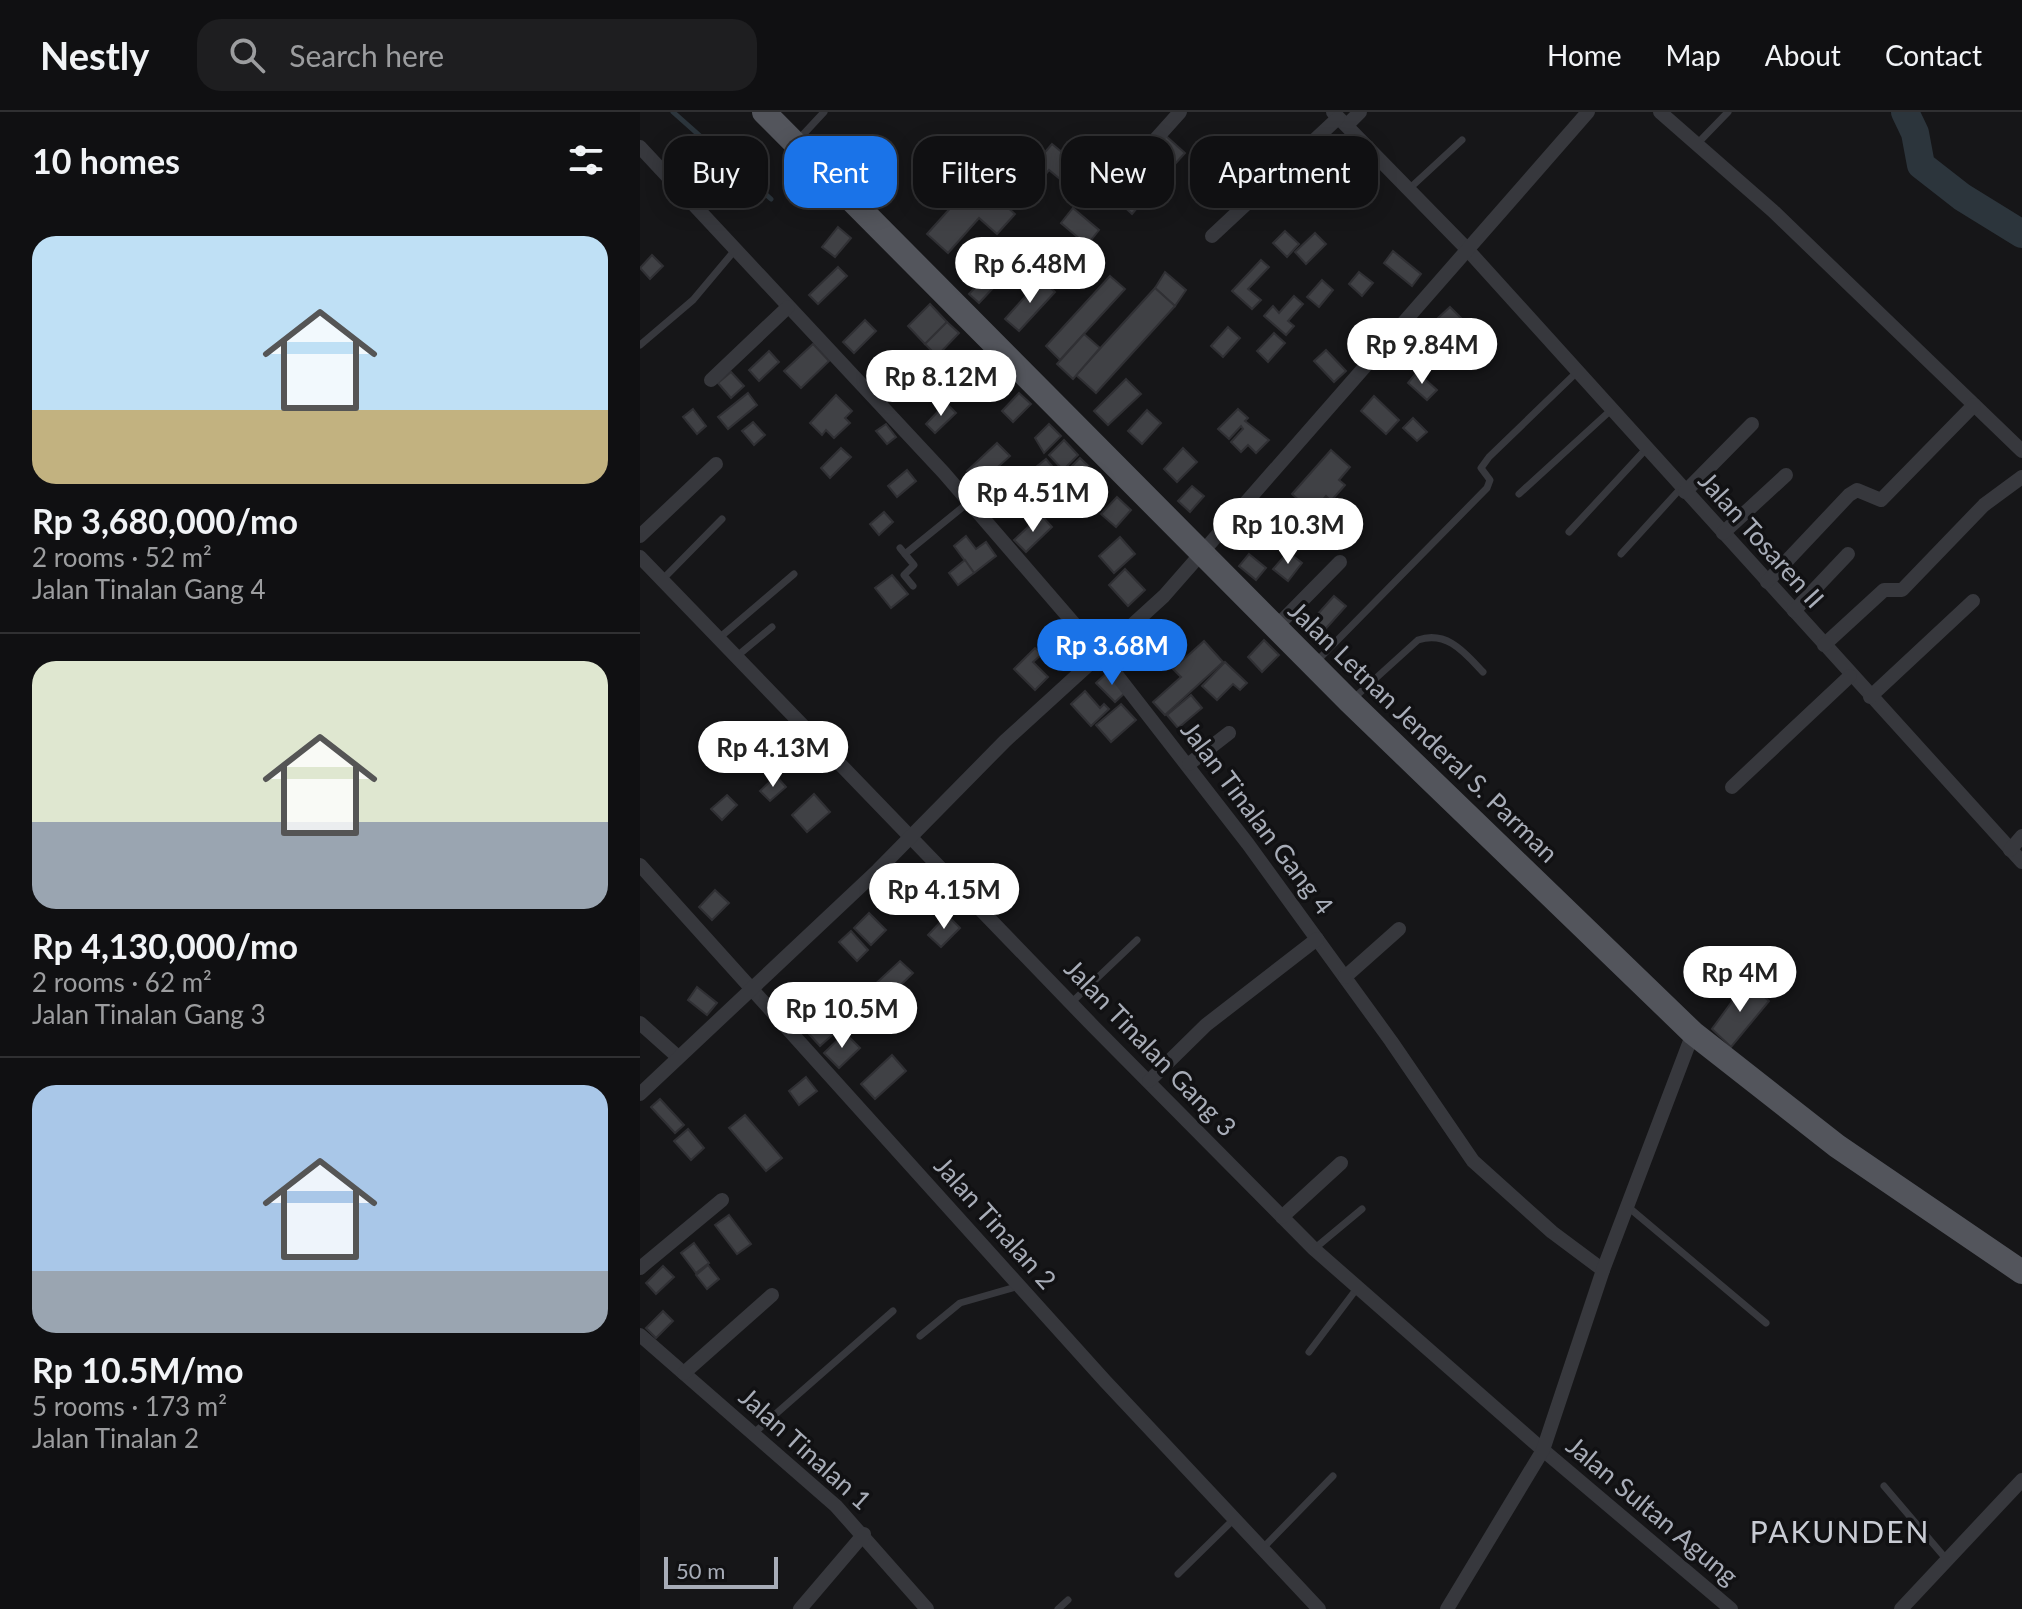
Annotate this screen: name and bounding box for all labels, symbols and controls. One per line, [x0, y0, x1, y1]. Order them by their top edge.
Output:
search box [197, 19, 757, 91]
text: Nestly [40, 32, 149, 78]
icon: search [225, 33, 269, 77]
text: Search here [289, 37, 444, 73]
text: Home [1547, 38, 1622, 72]
text: Map [1666, 38, 1721, 72]
text: About [1765, 38, 1841, 72]
text: Contact [1885, 38, 1982, 72]
chip: Buy [664, 136, 768, 208]
chip: Rent [784, 136, 897, 208]
chip: Filters [913, 136, 1045, 208]
chip: New [1061, 136, 1174, 208]
chip: Apartment [1190, 136, 1378, 208]
icon: filters [564, 138, 608, 182]
text: 10 homes [32, 140, 180, 181]
pin: Rp 6.48M [947, 237, 1113, 305]
text: Rp 6.48M [973, 247, 1087, 279]
icon: home [248, 288, 392, 432]
pin: Rp 9.84M [1339, 318, 1505, 386]
text: Rp 9.84M [1365, 328, 1479, 360]
pin: Rp 8.12M [858, 350, 1024, 418]
text: Rp 8.12M [884, 360, 998, 392]
street label: Jalan Tosaren II [1692, 465, 1831, 614]
pin: Rp 4.51M [950, 466, 1116, 534]
text: Rp 4.51M [976, 476, 1090, 508]
pin: Rp 10.3M [1205, 498, 1371, 566]
text: Rp 3,680,000/mo [32, 500, 298, 541]
text: Rp 10.3M [1231, 508, 1345, 540]
text: 2 rooms · 52 m² [32, 541, 212, 573]
text: Jalan Tinalan Gang 4 [32, 573, 266, 605]
street label: Jalan Letnan Jenderal S. Parman [1282, 594, 1565, 869]
pin: Rp 3.68M [1029, 619, 1195, 687]
text: Rp 3.68M [1055, 629, 1169, 661]
icon: home [248, 713, 392, 857]
street label: Jalan Tinalan Gang 4 [1175, 714, 1341, 920]
pin: Rp 4.13M [690, 721, 856, 789]
text: Rp 4.13M [716, 731, 830, 763]
pin: Rp 4.15M [861, 863, 1027, 931]
text: Rp 4.15M [887, 873, 1001, 905]
text: Rp 4,130,000/mo [32, 925, 298, 966]
pin: Rp 4M [1684, 946, 1796, 1014]
street label: Jalan Tinalan Gang 3 [1058, 952, 1243, 1142]
text: Rp 4M [1701, 956, 1779, 988]
text: 2 rooms · 62 m² [32, 966, 212, 998]
pin: Rp 10.5M [759, 982, 925, 1050]
text: Rp 10.5M [785, 992, 899, 1024]
text: Jalan Tinalan Gang 3 [32, 998, 266, 1030]
icon: home [248, 1137, 392, 1281]
street label: Jalan Tinalan 2 [928, 1150, 1064, 1295]
text: Rp 10.5M/mo [32, 1349, 243, 1390]
street label: Jalan Tinalan 1 [733, 1380, 878, 1516]
text: 5 rooms · 173 m² [32, 1390, 227, 1422]
text: Jalan Tinalan 2 [32, 1422, 199, 1454]
street label: Jalan Sultan Agung [1560, 1429, 1745, 1591]
district label: PAKUNDEN [1750, 1513, 1930, 1549]
scale bar [664, 1553, 778, 1589]
text: 50 m [676, 1557, 725, 1584]

